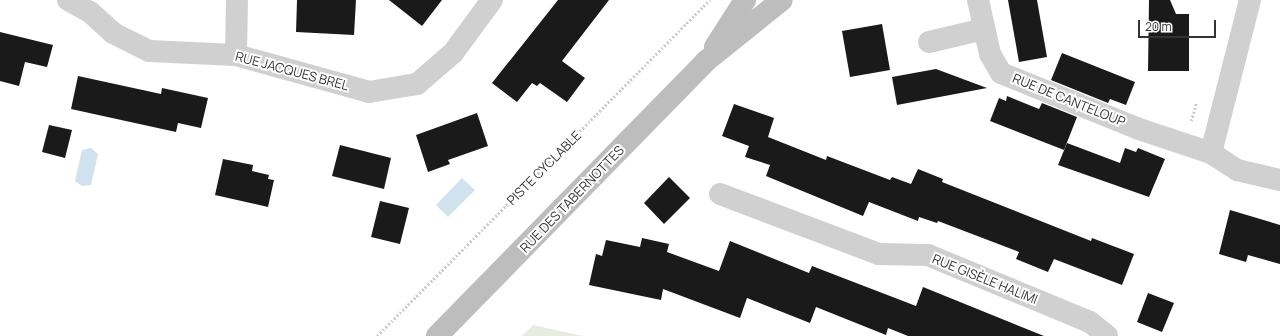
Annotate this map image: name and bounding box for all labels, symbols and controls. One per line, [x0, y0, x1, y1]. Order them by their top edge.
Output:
scale bar [1140, 12, 1218, 38]
text: 20 m [1145, 18, 1172, 35]
street label: RUE JACQUES BREL [234, 48, 350, 94]
street label: RUE DE CANTELOUP [1010, 70, 1128, 130]
street label: PISTE CYCLABLE [504, 128, 584, 208]
street label: RUE DES TABERNOTTES [517, 142, 627, 256]
street label: RUE GISÈLE HALIMI [930, 251, 1040, 307]

